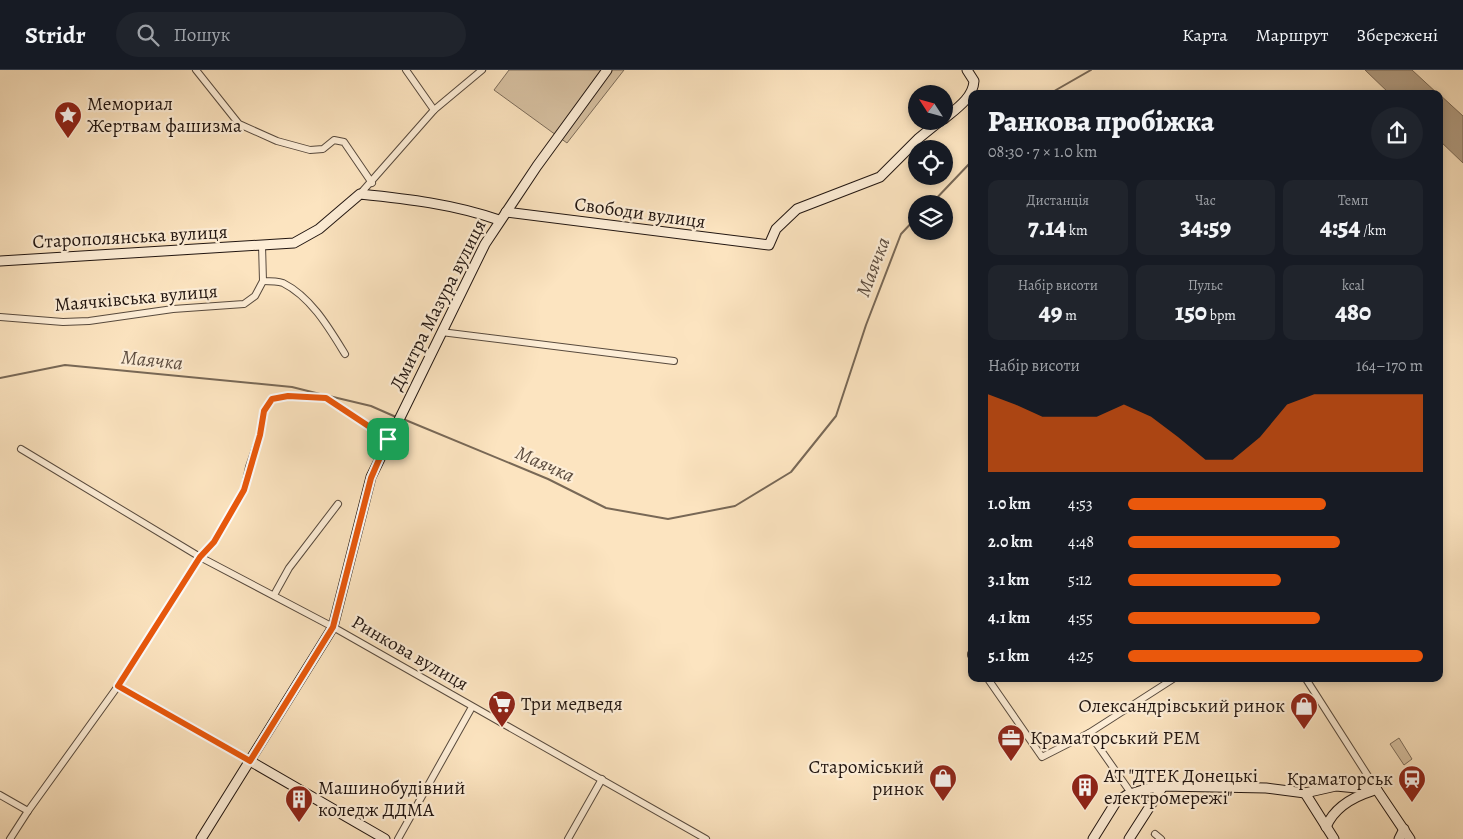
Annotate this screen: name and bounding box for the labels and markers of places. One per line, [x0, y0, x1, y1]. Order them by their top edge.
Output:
place label: Мемориал Жертвам фашизма [87, 91, 242, 139]
place icon: Мемориал Жертвам фашизма [53, 100, 83, 139]
pin [367, 418, 409, 460]
supermarket icon: Три медведя [487, 689, 517, 728]
place label: Три медведя [521, 691, 623, 717]
shop icon: Олександрівський ринок [1289, 691, 1319, 730]
place label: Олександрівський ринок [1079, 693, 1285, 719]
office icon: Краматорський РЕМ [996, 723, 1026, 762]
place label: Краматорський РЕМ [1030, 725, 1200, 751]
place label: Староміський ринок [809, 754, 924, 802]
shop icon: Староміський ринок [928, 763, 958, 802]
place label: АТ "ДТЕК Донецькі електромережі" [1103, 763, 1258, 811]
station icon: Краматорськ [1397, 764, 1427, 803]
place label: Краматорськ [1287, 766, 1393, 792]
building icon: АТ "ДТЕК Донецькі електромережі" [1070, 772, 1100, 811]
place label: Машинобудівний коледж ДДМА [318, 775, 465, 823]
building icon: Машинобудівний коледж ДДМА [284, 784, 314, 823]

